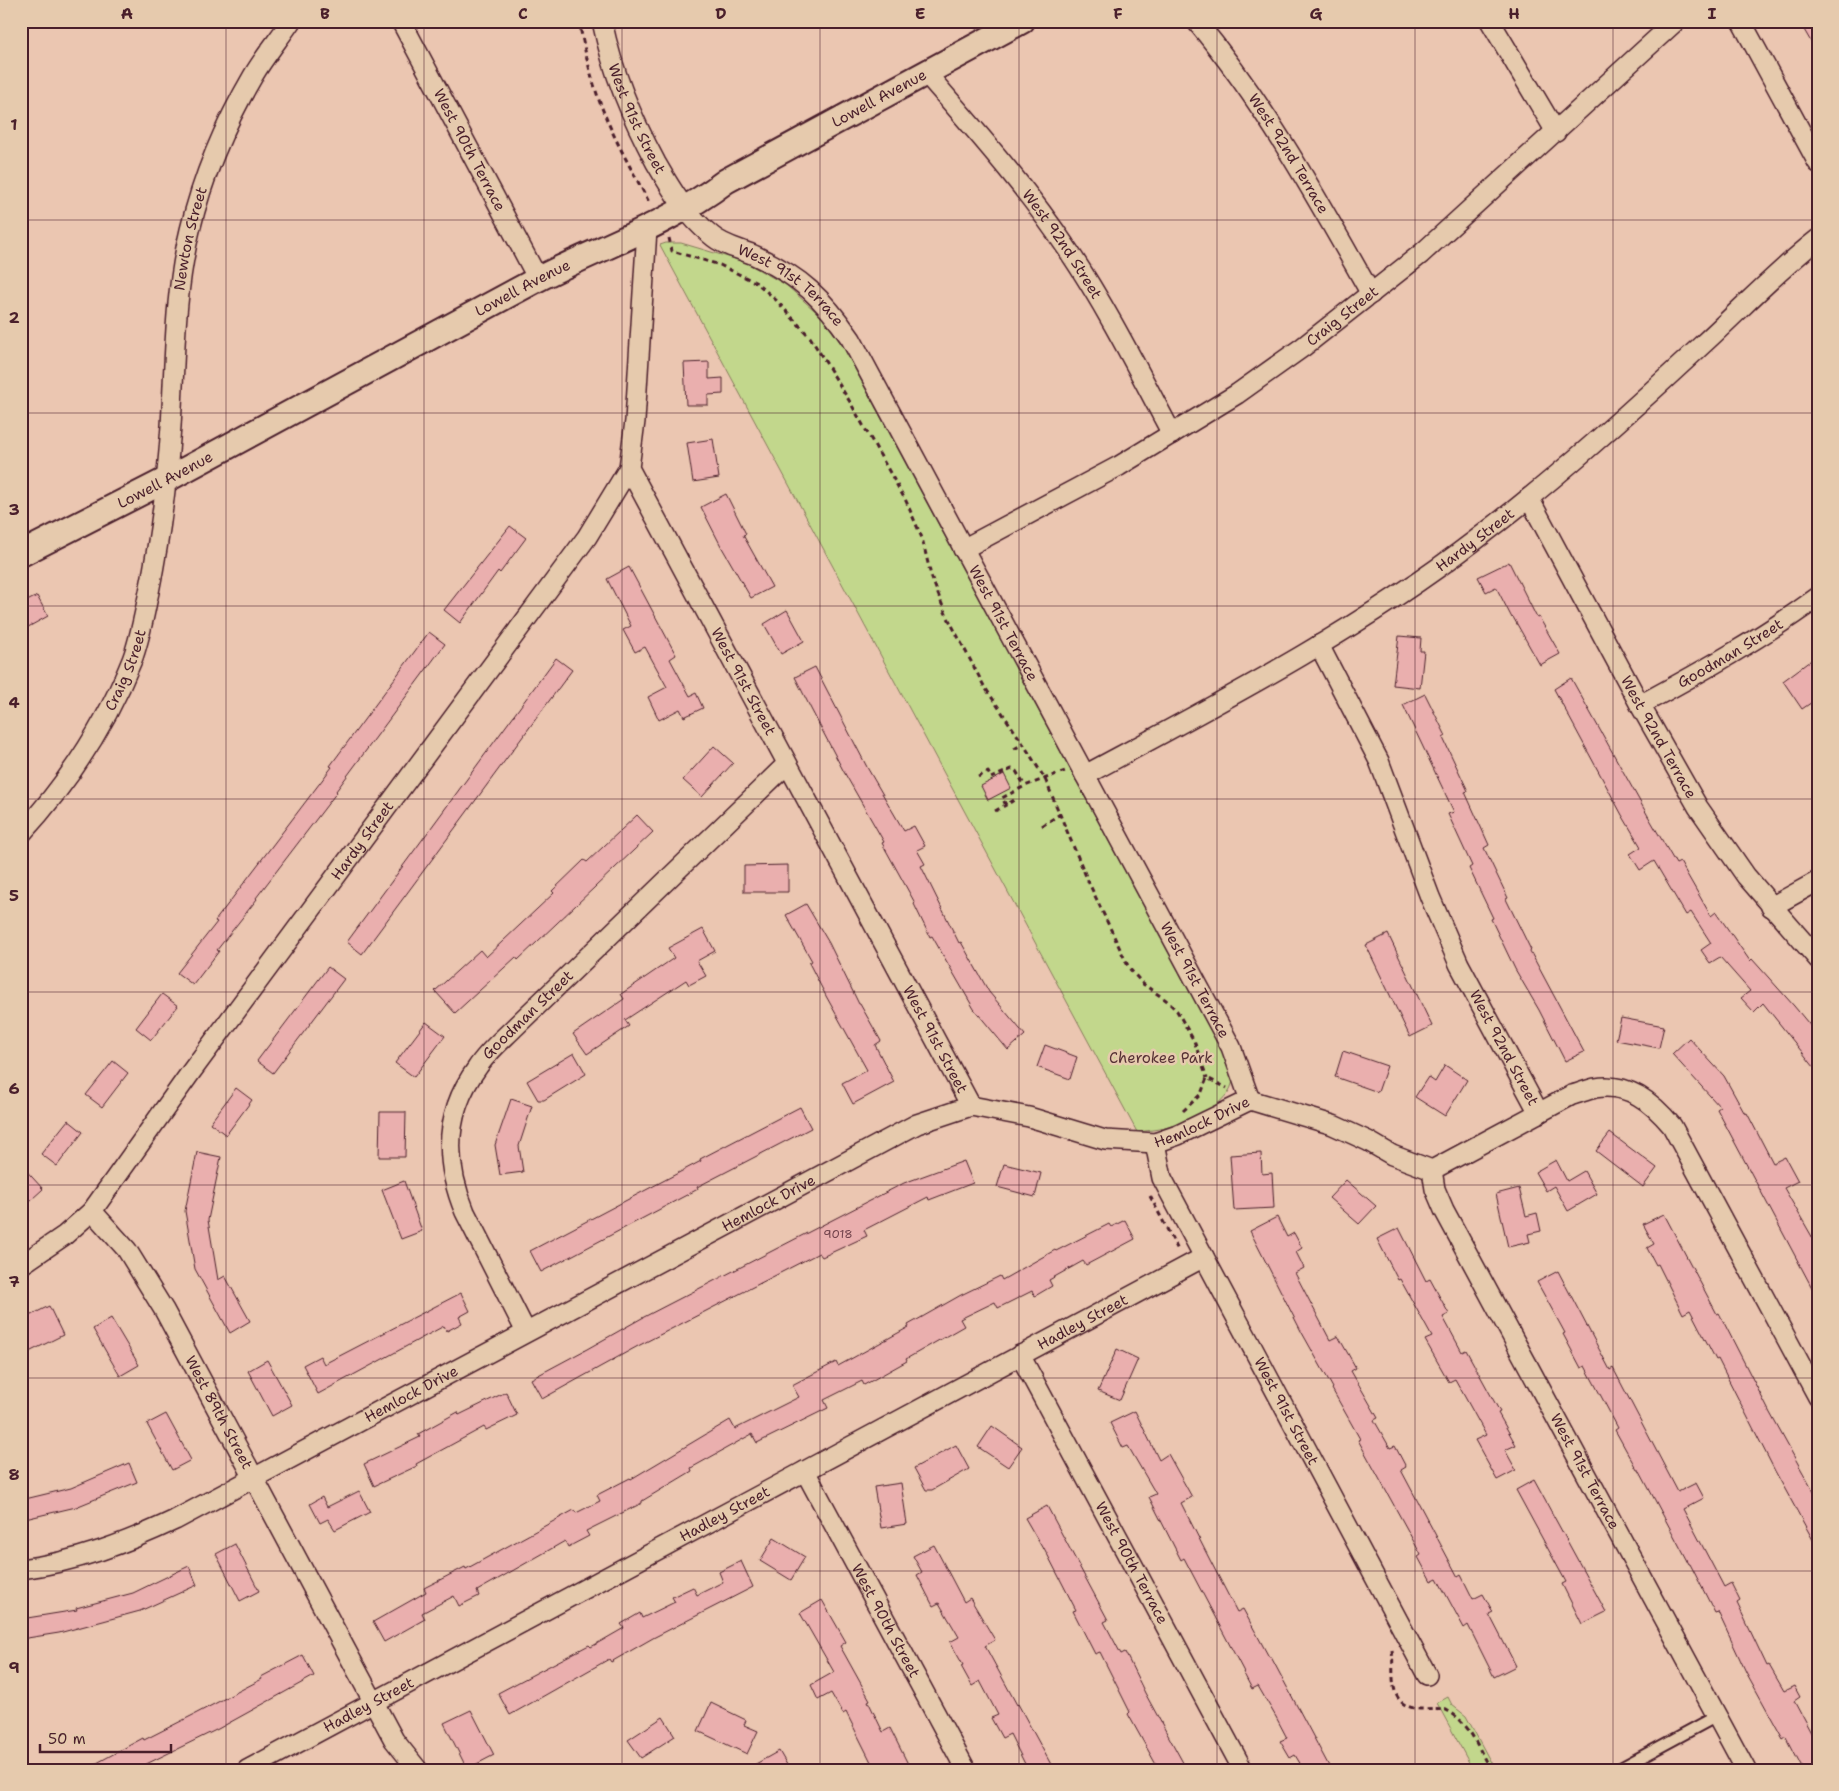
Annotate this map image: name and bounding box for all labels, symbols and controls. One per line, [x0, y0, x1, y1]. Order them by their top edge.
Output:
text: A [121, 3, 133, 24]
text: B [320, 3, 330, 24]
text: C [518, 3, 528, 24]
text: D [715, 3, 727, 24]
text: E [915, 3, 925, 24]
text: F [1113, 3, 1123, 24]
text: G [1310, 3, 1323, 24]
text: H [1508, 3, 1520, 24]
text: I [1708, 3, 1717, 24]
street label: West 91st Street [604, 61, 670, 178]
street label: Lowell Avenue [828, 64, 930, 132]
street label: West 90th Terrace [429, 85, 510, 215]
street label: West 92nd Terrace [1244, 90, 1333, 217]
text: 1 [10, 114, 18, 135]
street label: Newton Street [169, 184, 212, 292]
street label: West 92nd Street [1018, 185, 1107, 303]
street label: West 91st Terrace [735, 240, 848, 330]
street label: Lowell Avenue [471, 255, 574, 321]
street label: Craig Street [1302, 281, 1382, 351]
text: 2 [8, 307, 20, 328]
street label: Lowell Avenue [114, 447, 216, 513]
text: 3 [8, 499, 20, 520]
street label: Hardy Street [1432, 504, 1519, 576]
street label: West 91st Terrace [964, 562, 1043, 685]
street label: Goodman Street [1674, 614, 1787, 693]
street label: West 91st Street [706, 624, 781, 739]
street label: Craig Street [100, 627, 151, 714]
street label: West 92nd Terrace [1616, 672, 1701, 802]
text: 4 [8, 692, 20, 713]
street label: Hardy Street [326, 797, 398, 884]
text: 5 [9, 885, 19, 906]
street label: West 91st Terrace [1156, 918, 1234, 1042]
street label: Goodman Street [478, 966, 578, 1064]
street label: West 91st Street [898, 982, 972, 1097]
street label: West 92nd Street [1465, 986, 1543, 1109]
park label: Cherokee Park [1109, 1048, 1213, 1068]
text: 6 [8, 1078, 20, 1099]
street label: Hemlock Drive [1151, 1092, 1253, 1153]
street label: Hemlock Drive [718, 1170, 819, 1236]
house number: 9018 [823, 1226, 853, 1242]
text: 7 [8, 1271, 20, 1292]
street label: Hadley Street [1034, 1290, 1131, 1355]
street label: West 89th Street [180, 1352, 257, 1473]
street label: West 91st Street [1249, 1354, 1323, 1469]
street label: Hemlock Drive [361, 1361, 461, 1427]
street label: West 91st Terrace [1546, 1410, 1624, 1533]
text: 8 [8, 1464, 20, 1485]
street label: Hadley Street [676, 1481, 774, 1546]
street label: West 90th Terrace [1091, 1498, 1173, 1628]
street label: West 90th Street [847, 1560, 924, 1681]
text: 9 [8, 1657, 20, 1678]
street label: Hadley Street [320, 1672, 417, 1737]
scale bar [40, 1721, 171, 1753]
text: 50 m [48, 1729, 86, 1749]

